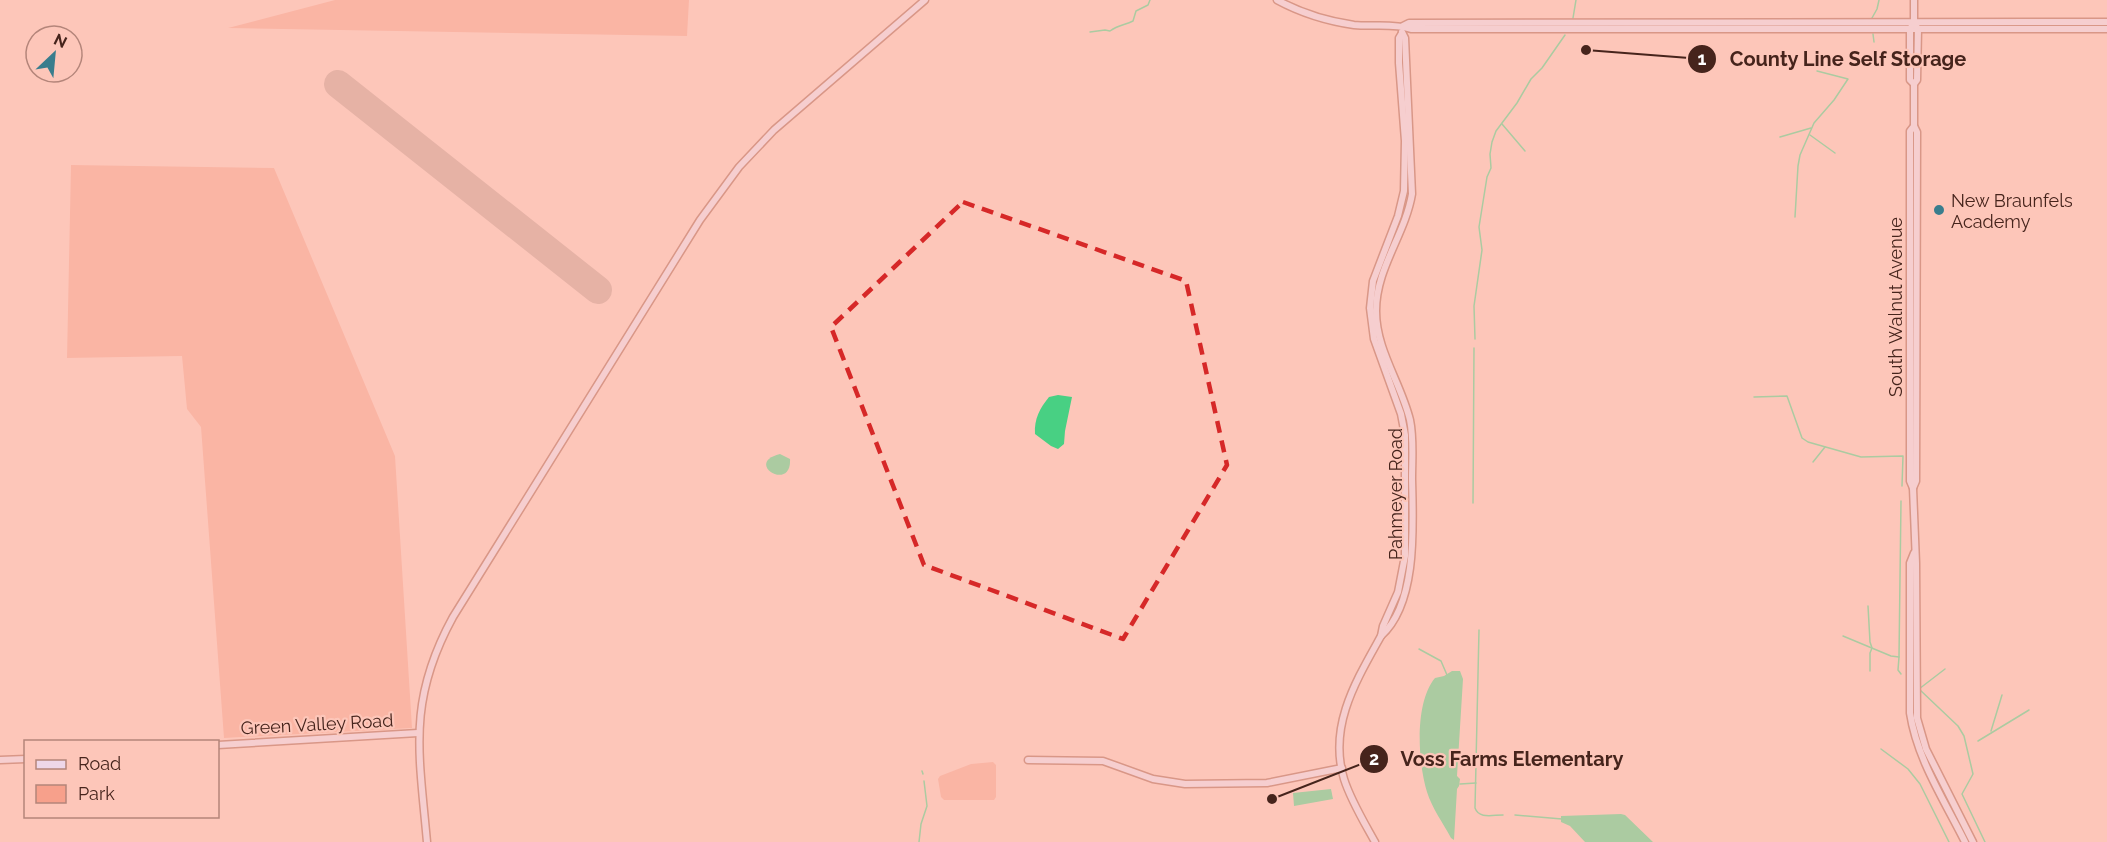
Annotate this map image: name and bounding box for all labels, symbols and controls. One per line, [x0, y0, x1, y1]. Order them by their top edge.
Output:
north arrow [24, 24, 84, 84]
text: N [51, 30, 70, 52]
callout: County Line Self Storage [1687, 40, 1978, 78]
text: County Line Self Storage [1730, 47, 1966, 71]
text: 1 [1698, 48, 1707, 69]
place label: New Braunfels Academy [1951, 190, 2073, 232]
marker: New Braunfels Academy [1932, 203, 1946, 217]
street label: South Walnut Avenue [1885, 217, 1906, 397]
street label: Pahmeyer Road [1385, 428, 1406, 560]
street label: Green Valley Road [240, 710, 394, 738]
legend [24, 740, 219, 818]
callout: Voss Farms Elementary [1359, 740, 1636, 778]
text: Voss Farms Elementary [1401, 747, 1623, 771]
text: 2 [1369, 748, 1379, 769]
text: Road [78, 753, 121, 774]
text: Park [78, 783, 115, 804]

